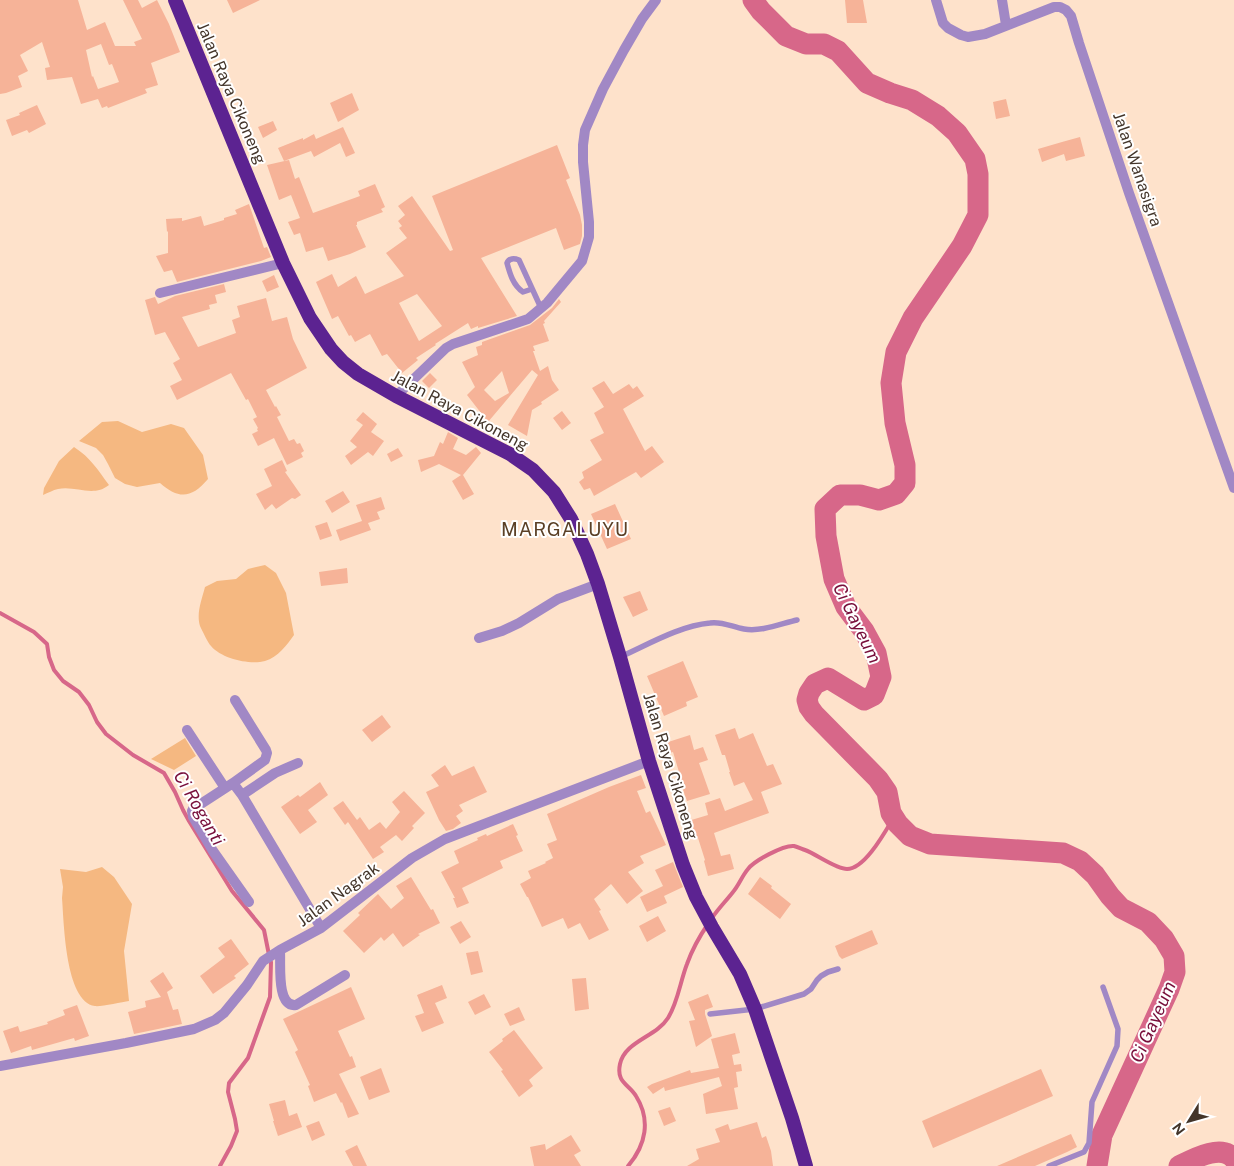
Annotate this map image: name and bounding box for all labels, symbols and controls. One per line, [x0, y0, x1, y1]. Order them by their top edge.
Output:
street label: Jalan Raya Cikoneng [193, 19, 270, 167]
street label: Jalan Wanasigra [1109, 110, 1166, 229]
street label: Jalan Raya Cikoneng [388, 366, 532, 455]
district label: MARGALUYU [501, 518, 629, 540]
water label: Ci Gayeum [829, 579, 886, 666]
street label: Jalan Raya Cikoneng [639, 691, 702, 842]
water label: Ci Roganti [170, 767, 230, 849]
street label: Jalan Nagrak [294, 858, 383, 930]
water label: Ci Gayeum [1125, 978, 1180, 1066]
north arrow [1164, 1096, 1214, 1146]
text: N [1169, 1120, 1188, 1138]

